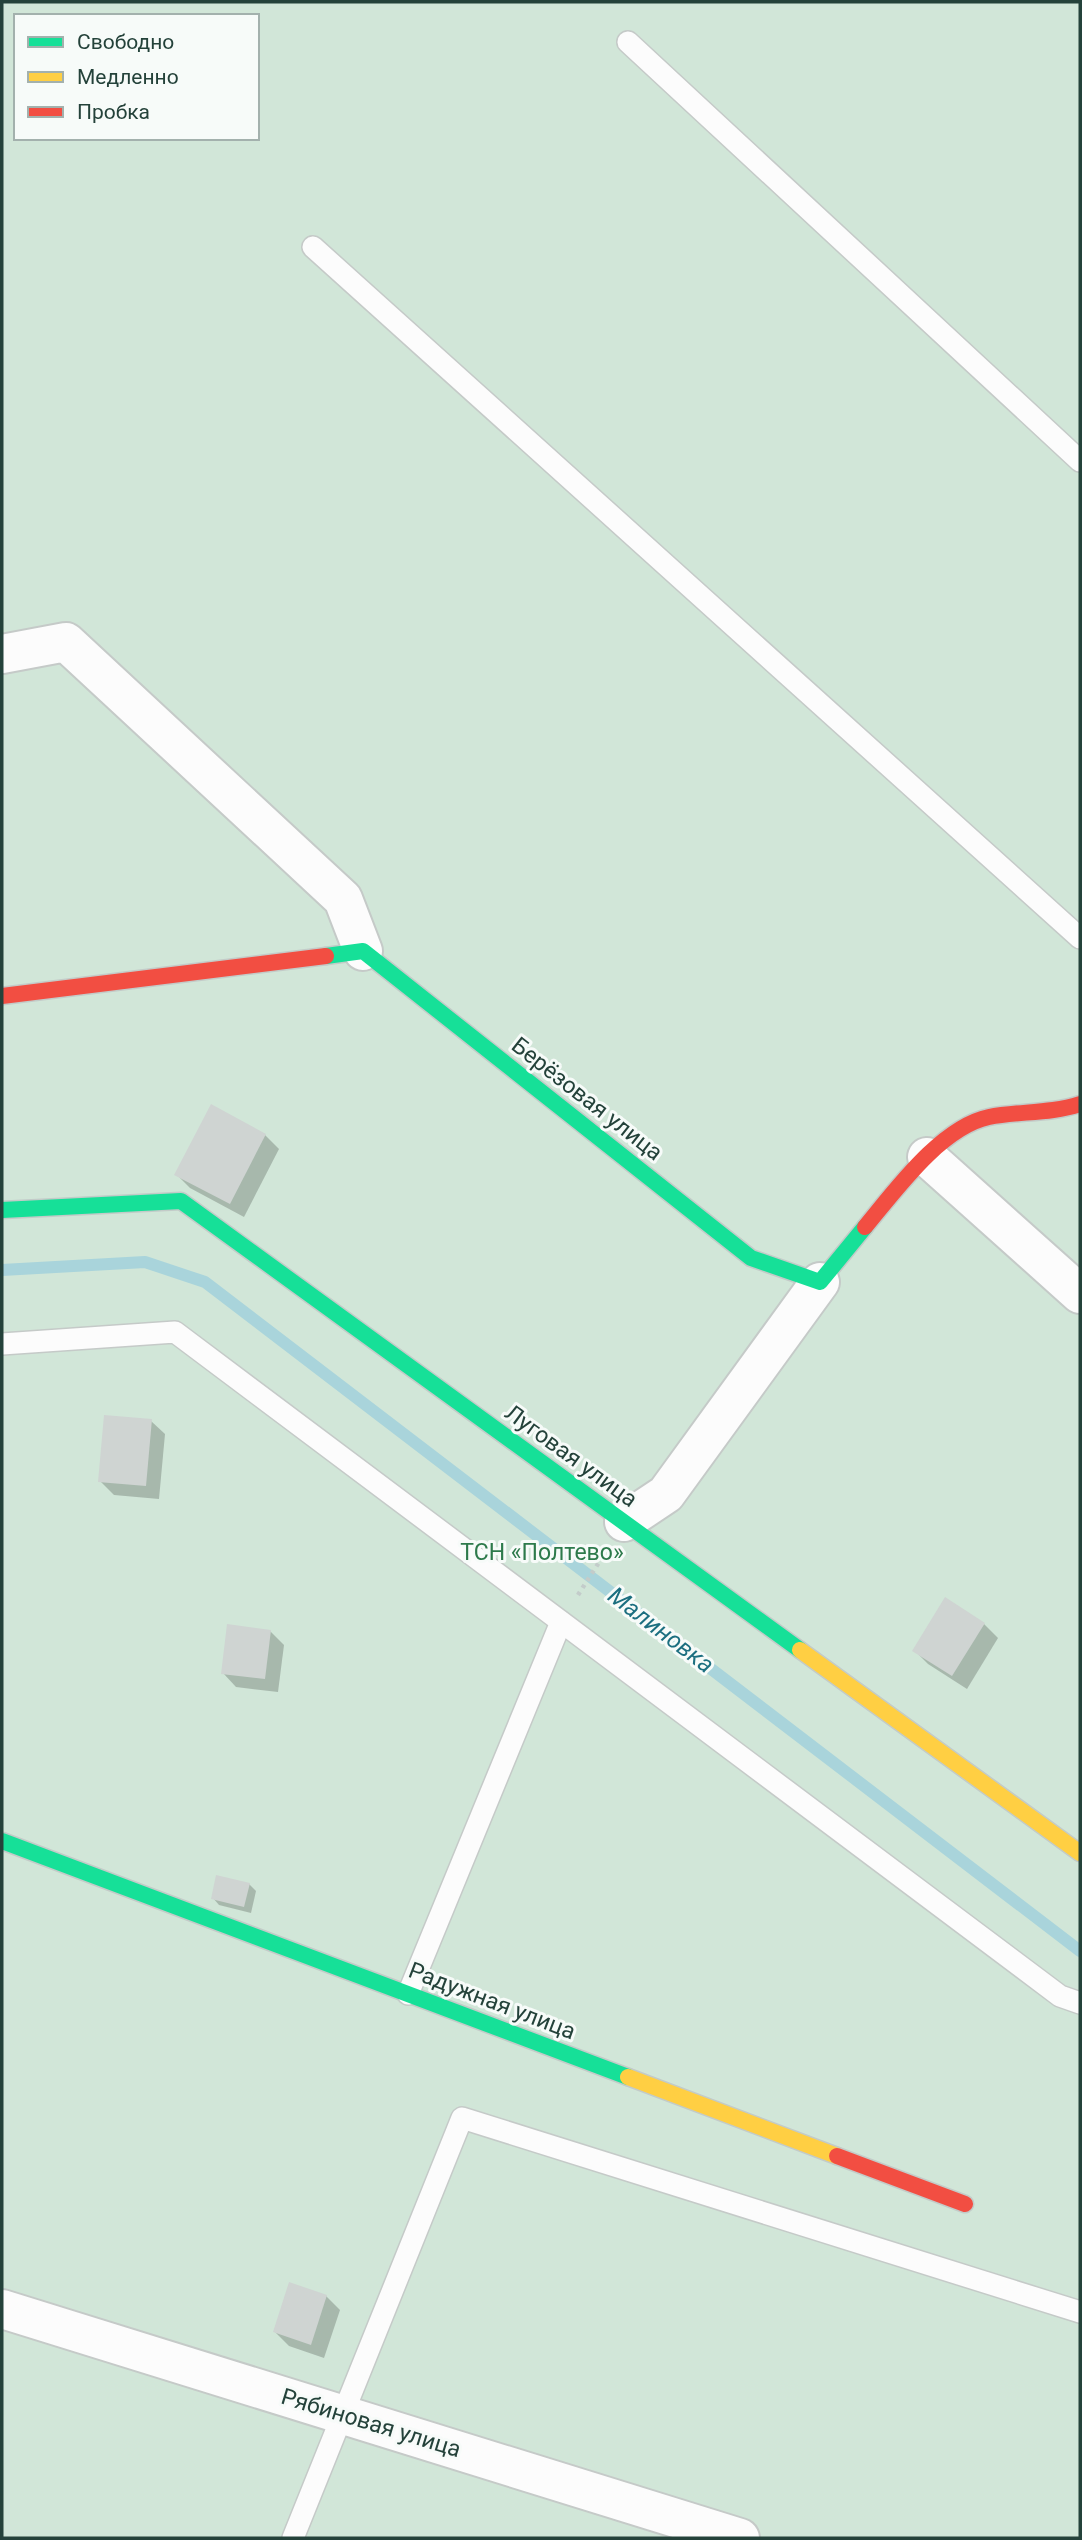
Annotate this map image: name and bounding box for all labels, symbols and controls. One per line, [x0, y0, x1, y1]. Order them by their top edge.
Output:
legend [14, 14, 259, 140]
text: Свободно [77, 30, 174, 54]
text: Медленно [77, 65, 179, 89]
text: Пробка [77, 100, 150, 124]
street label: Берёзовая улица [506, 1032, 668, 1166]
street label: Луговая улица [500, 1399, 642, 1513]
park label: ТСН «Полтево» [460, 1539, 624, 1566]
water label: Малиновка [603, 1581, 719, 1679]
street label: Радужная улица [405, 1957, 579, 2045]
street label: Рябиновая улица [278, 2383, 464, 2463]

